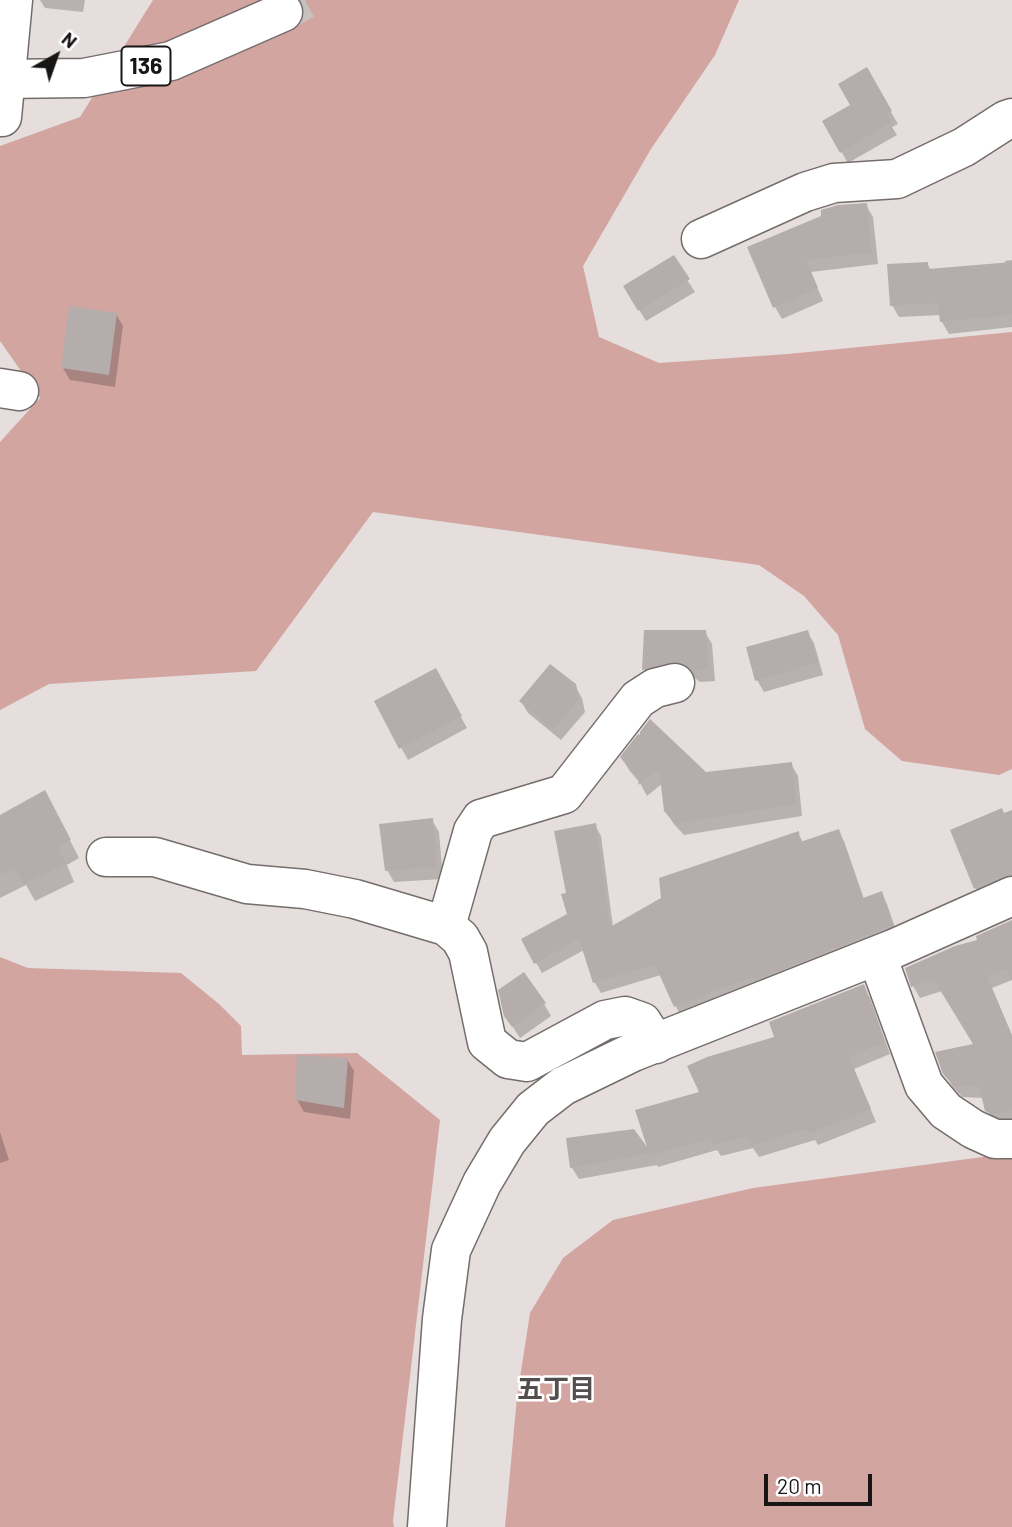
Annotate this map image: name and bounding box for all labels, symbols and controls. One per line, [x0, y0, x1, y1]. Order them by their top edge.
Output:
north arrow [21, 21, 91, 91]
text: N [58, 27, 82, 52]
road number: 136 [122, 46, 170, 86]
district label: 五丁目 [517, 1373, 595, 1405]
scale bar [767, 1460, 876, 1504]
text: 20 m [777, 1473, 822, 1498]

